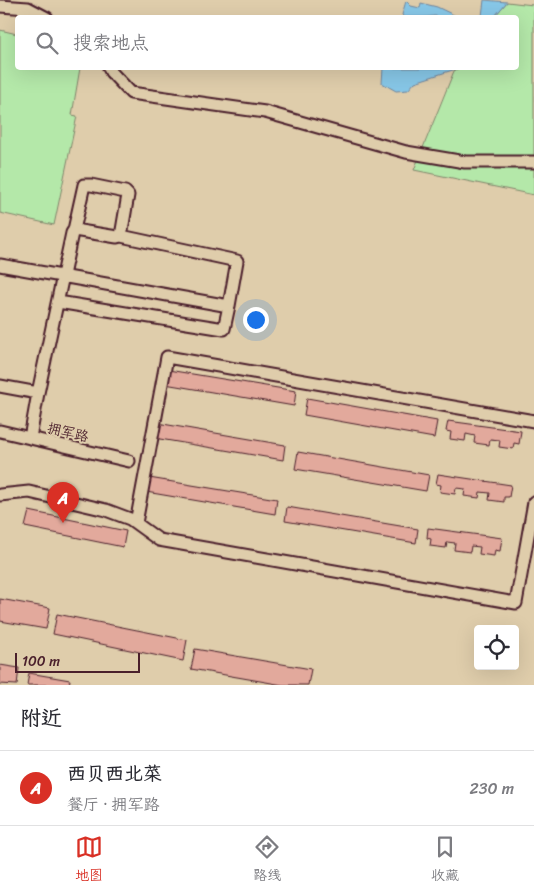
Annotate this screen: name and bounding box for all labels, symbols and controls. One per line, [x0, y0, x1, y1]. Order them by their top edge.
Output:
search box [15, 15, 519, 70]
text: 搜索地点 [73, 26, 149, 59]
icon: search [33, 29, 61, 57]
your location [243, 307, 269, 333]
street label: 拥军路 [45, 416, 91, 449]
pin: A [47, 482, 79, 523]
map controls [474, 625, 519, 670]
button: locate [474, 625, 519, 670]
text: 100 m [22, 649, 60, 674]
scale bar [15, 650, 140, 673]
text: 附近 [20, 699, 62, 737]
text: 西贝西北菜 [67, 757, 162, 790]
text: A [31, 774, 41, 803]
text: 230 m [469, 774, 514, 803]
text: 餐厅 · 拥军路 [67, 790, 160, 819]
tab: 地图 [75, 833, 103, 888]
tab: 路线 [253, 833, 281, 888]
tab: 收藏 [431, 833, 459, 888]

